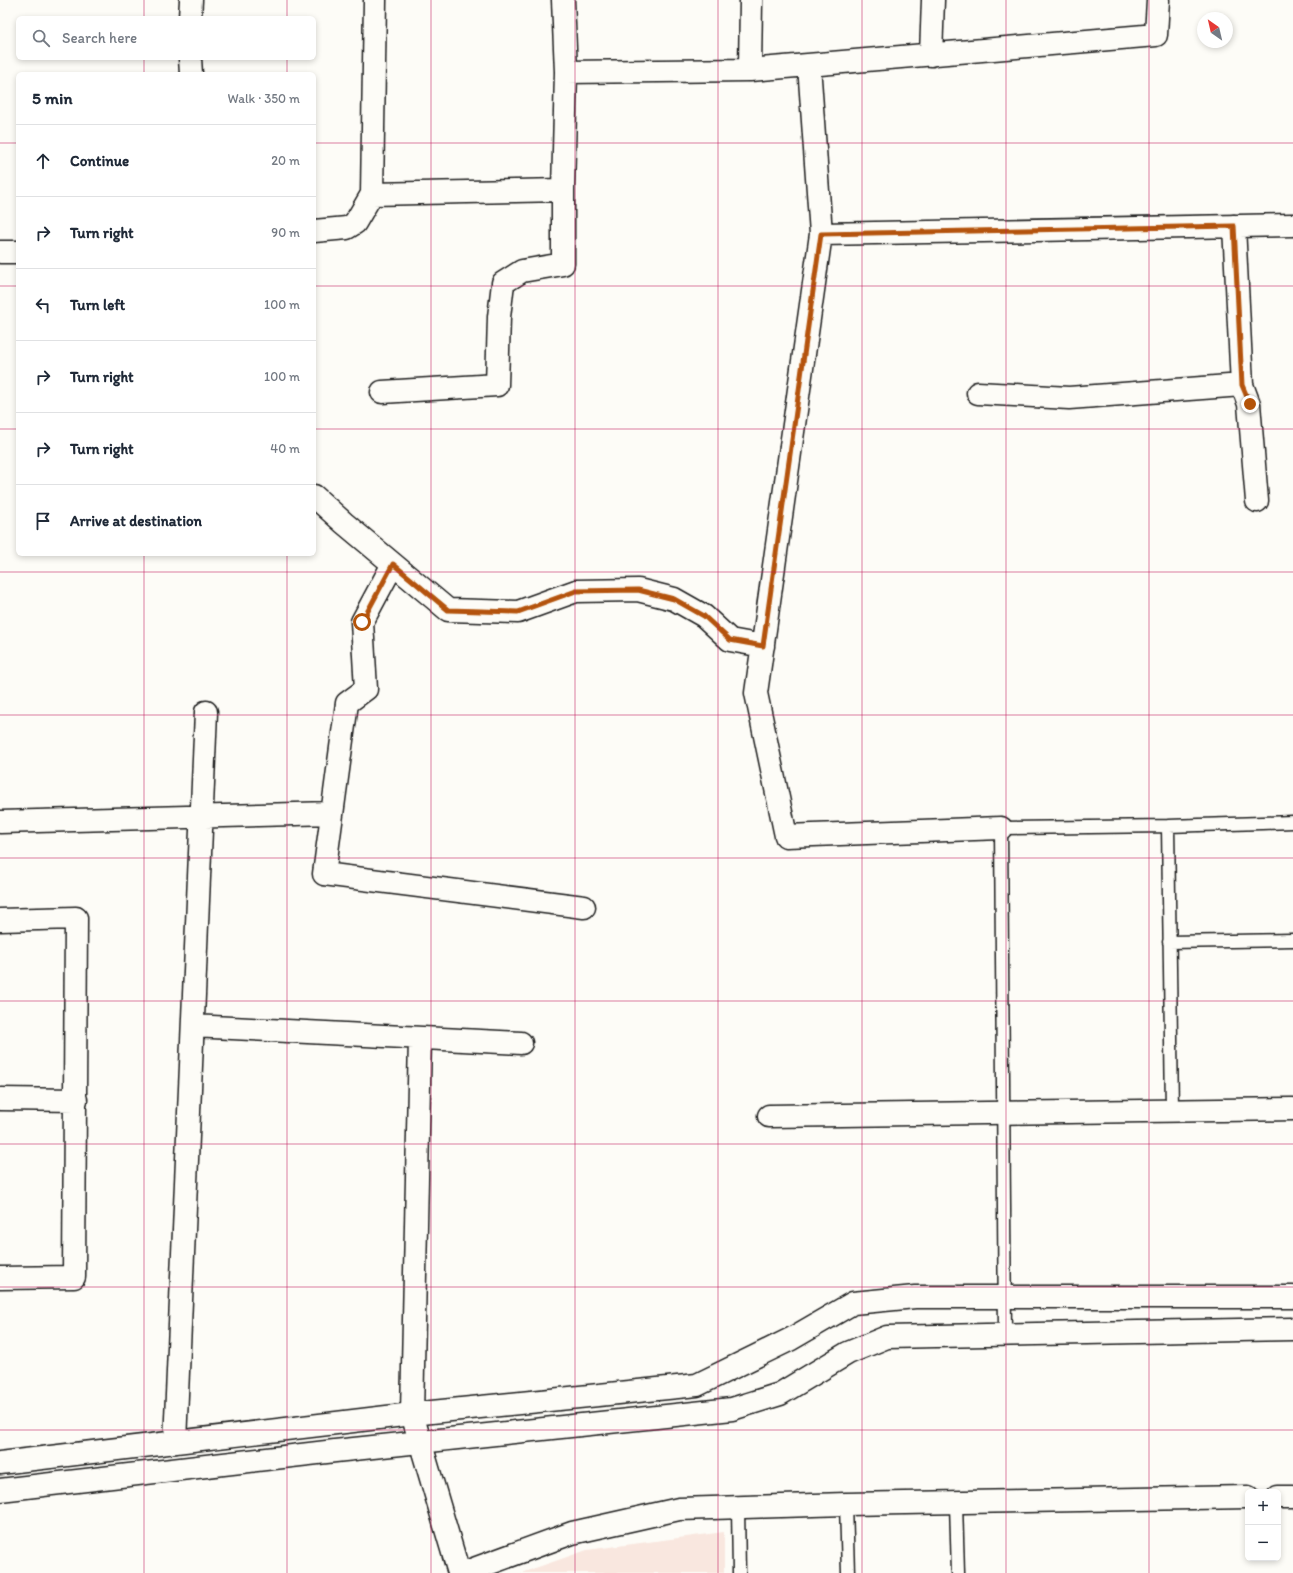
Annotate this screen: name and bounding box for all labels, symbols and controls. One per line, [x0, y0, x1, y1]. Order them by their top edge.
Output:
north arrow [1197, 12, 1233, 48]
search box [16, 16, 316, 60]
icon: search [30, 27, 52, 49]
text: Search here [62, 29, 137, 47]
text: 5 min [32, 88, 72, 108]
text: Walk · 350 m [228, 91, 300, 106]
icon: ahead [32, 150, 54, 172]
text: Continue [70, 152, 129, 170]
text: 20 m [271, 153, 300, 168]
icon: right [32, 222, 54, 244]
text: Turn right [70, 224, 134, 242]
text: 90 m [271, 225, 300, 240]
icon: left [32, 294, 54, 316]
text: Turn left [70, 296, 125, 314]
text: 100 m [264, 297, 300, 312]
icon: right [32, 366, 54, 388]
text: Turn right [70, 368, 134, 386]
text: 100 m [264, 369, 300, 384]
route end [1241, 395, 1259, 413]
icon: right [32, 438, 54, 460]
text: Turn right [70, 440, 134, 458]
text: 40 m [270, 441, 300, 456]
icon: arrive [32, 510, 54, 532]
text: Arrive at destination [70, 512, 202, 530]
route start [353, 613, 371, 631]
map controls [1245, 1489, 1281, 1561]
button: + [1245, 1489, 1281, 1525]
button: − [1245, 1525, 1281, 1561]

